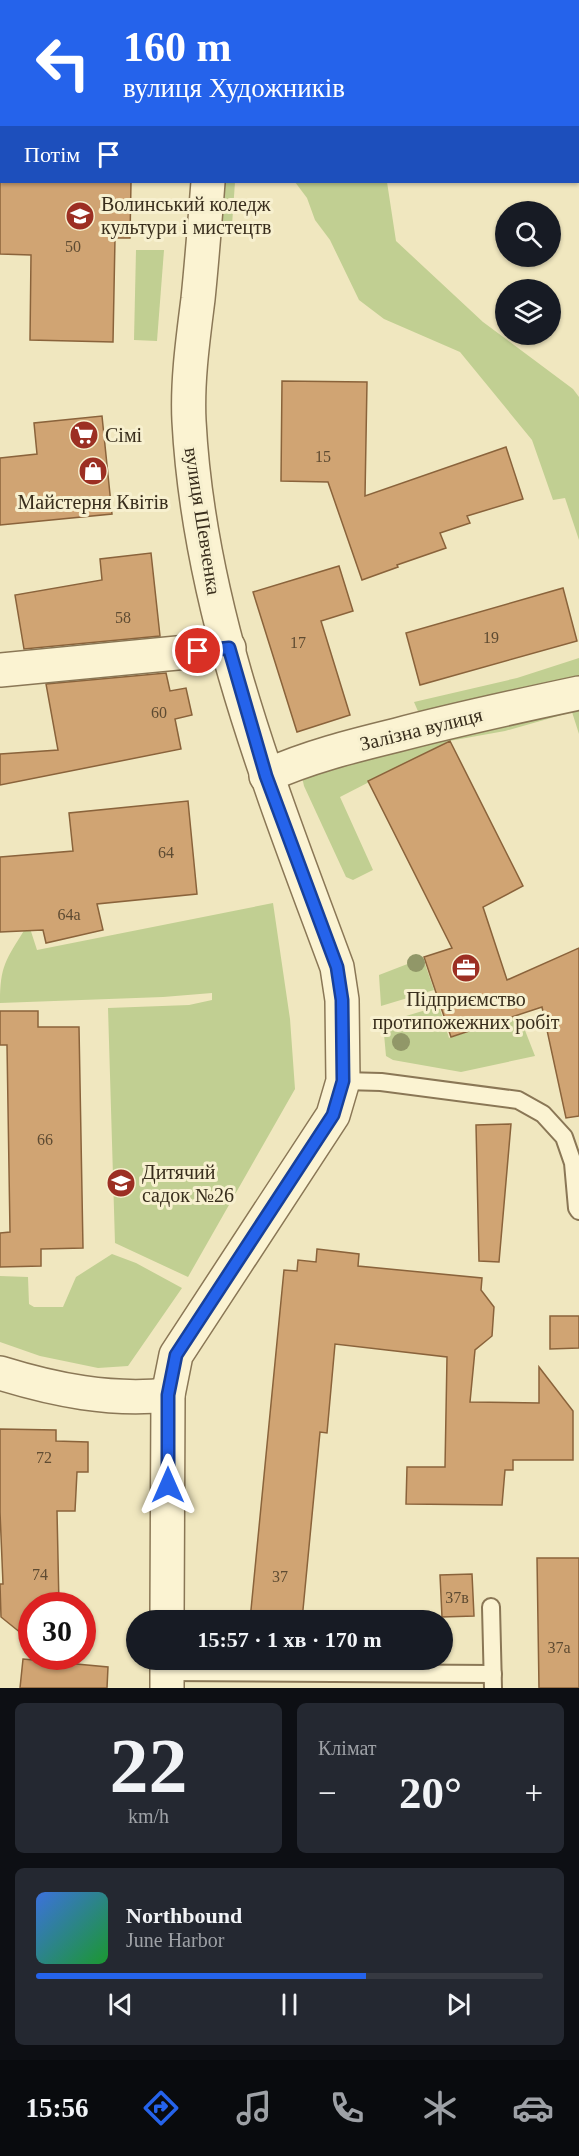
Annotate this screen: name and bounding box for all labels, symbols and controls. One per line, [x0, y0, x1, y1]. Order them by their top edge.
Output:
icon: left [24, 24, 102, 102]
text: 160 m [123, 24, 232, 70]
text: вулиця Художників [123, 73, 345, 103]
icon: arrive [92, 138, 125, 171]
text: Потім [24, 142, 80, 167]
place label: Волинський коледж культури і мистецтв [101, 193, 271, 239]
school or university icon: Волинський коледж культури і мистецтв [64, 200, 96, 232]
map controls [495, 201, 561, 345]
button: search [495, 201, 561, 267]
house number: 50 [65, 238, 81, 255]
button: layers [495, 279, 561, 345]
supermarket icon: Сімі [68, 419, 100, 451]
place label: Сімі [105, 424, 143, 446]
street label: вулиця Шевченка [179, 446, 226, 597]
house number: 15 [315, 448, 331, 465]
shop icon: Майстерня Квітів [77, 455, 109, 487]
place label: Майстерня Квітів [18, 491, 168, 514]
house number: 58 [115, 609, 131, 626]
pin [172, 625, 223, 676]
house number: 19 [483, 629, 499, 646]
icon: arrive [181, 634, 214, 667]
house number: 17 [290, 634, 306, 651]
street label: Залізна вулиця [357, 703, 485, 756]
house number: 60 [151, 704, 167, 721]
house number: 64 [158, 844, 174, 861]
house number: 64а [57, 906, 81, 923]
office icon: Підприємство протипожежних робіт [450, 952, 482, 984]
place label: Підприємство протипожежних робіт [372, 988, 560, 1034]
house number: 66 [37, 1131, 53, 1148]
place label: Дитячий садок №26 [142, 1161, 234, 1207]
school or university icon: Дитячий садок №26 [105, 1167, 137, 1199]
house number: 72 [36, 1449, 52, 1466]
position arrow [136, 1453, 200, 1517]
house number: 74 [32, 1566, 48, 1583]
house number: 37 [272, 1568, 288, 1585]
house number: 37в [445, 1589, 469, 1606]
speed limit sign: 30 [18, 1592, 96, 1670]
text: 15:57 · 1 хв · 170 m [197, 1627, 382, 1652]
house number: 37а [547, 1639, 571, 1656]
text: 22 [110, 1722, 188, 1809]
text: Клімат [318, 1737, 377, 1759]
text: 20° [399, 1768, 462, 1818]
text: − [318, 1775, 337, 1811]
text: + [524, 1775, 543, 1811]
text: km/h [128, 1805, 169, 1827]
text: Northbound [126, 1903, 242, 1928]
text: June Harbor [126, 1929, 224, 1951]
icon: previous [104, 1988, 137, 2021]
icon: pause [273, 1988, 306, 2021]
icon: next [442, 1988, 475, 2021]
icon: directions [140, 2087, 182, 2129]
icon: music [233, 2087, 275, 2129]
icon: phone [326, 2087, 368, 2129]
icon: climate [419, 2087, 461, 2129]
icon: car [512, 2087, 554, 2129]
text: 15:56 [26, 2093, 89, 2123]

